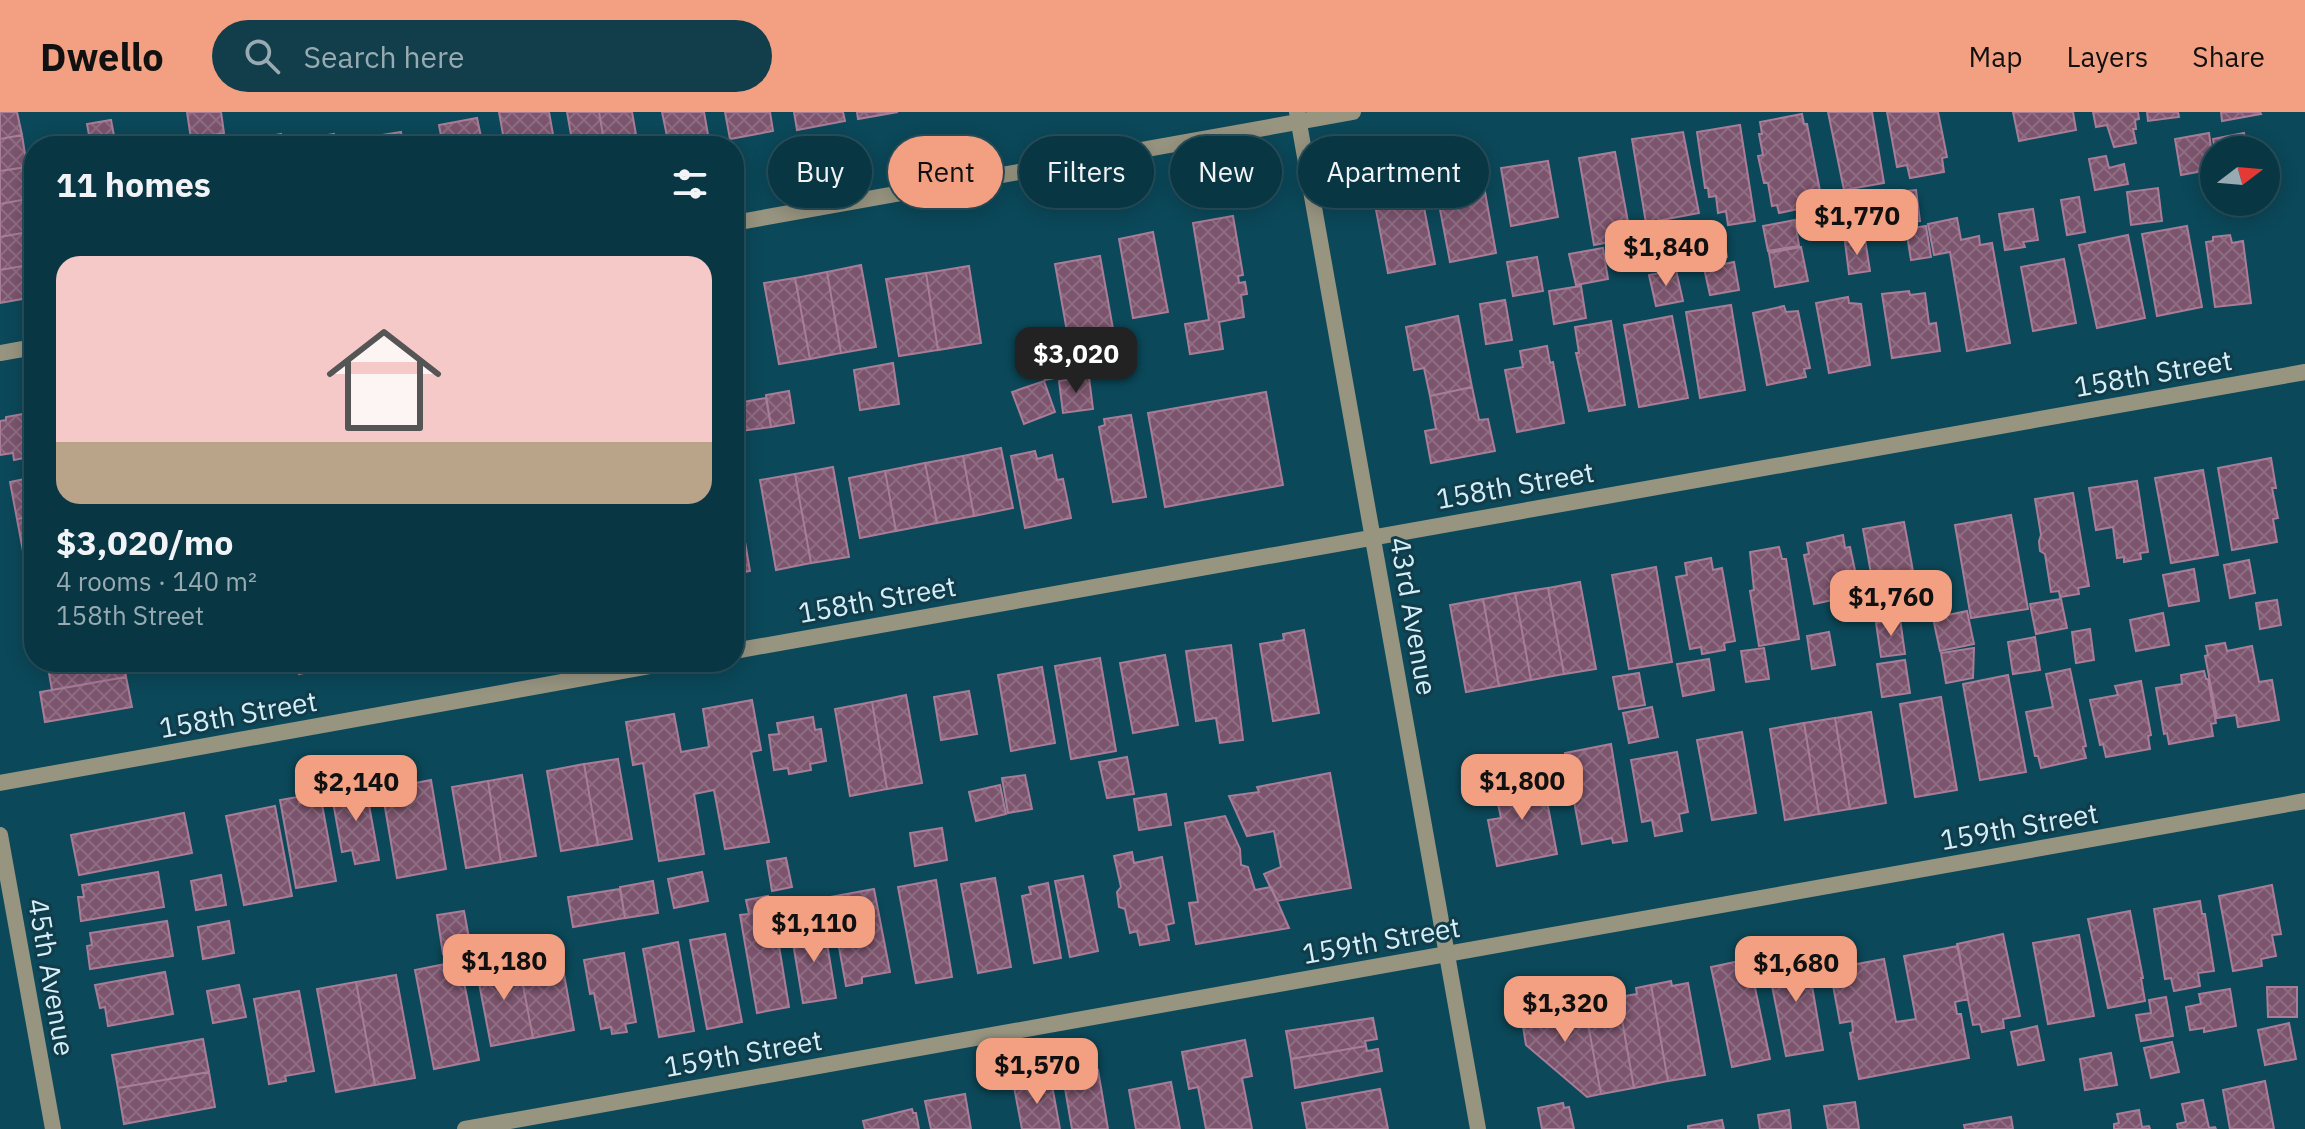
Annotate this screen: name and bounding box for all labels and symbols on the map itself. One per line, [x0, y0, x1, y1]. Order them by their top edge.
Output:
north arrow [2200, 136, 2280, 216]
pin: $1,770 [1792, 189, 1922, 257]
pin: $1,840 [1601, 220, 1731, 288]
pin: $3,020 [1011, 327, 1141, 395]
street label: 158th Street [2071, 341, 2235, 405]
street label: 158th Street [1433, 453, 1597, 517]
street label: 43rd Avenue [1382, 534, 1446, 698]
street label: 158th Street [795, 567, 959, 631]
pin: $1,760 [1826, 570, 1956, 638]
street label: 158th Street [156, 682, 320, 746]
pin: $1,800 [1457, 754, 1587, 822]
pin: $2,140 [291, 755, 421, 823]
street label: 159th Street [1937, 794, 2101, 858]
street label: 45th Avenue [20, 895, 84, 1059]
pin: $1,110 [749, 896, 879, 964]
street label: 159th Street [1299, 908, 1463, 972]
pin: $1,180 [439, 934, 569, 1002]
pin: $1,680 [1731, 936, 1861, 1004]
pin: $1,320 [1500, 976, 1630, 1044]
street label: 159th Street [661, 1021, 825, 1085]
pin: $1,570 [972, 1038, 1102, 1106]

